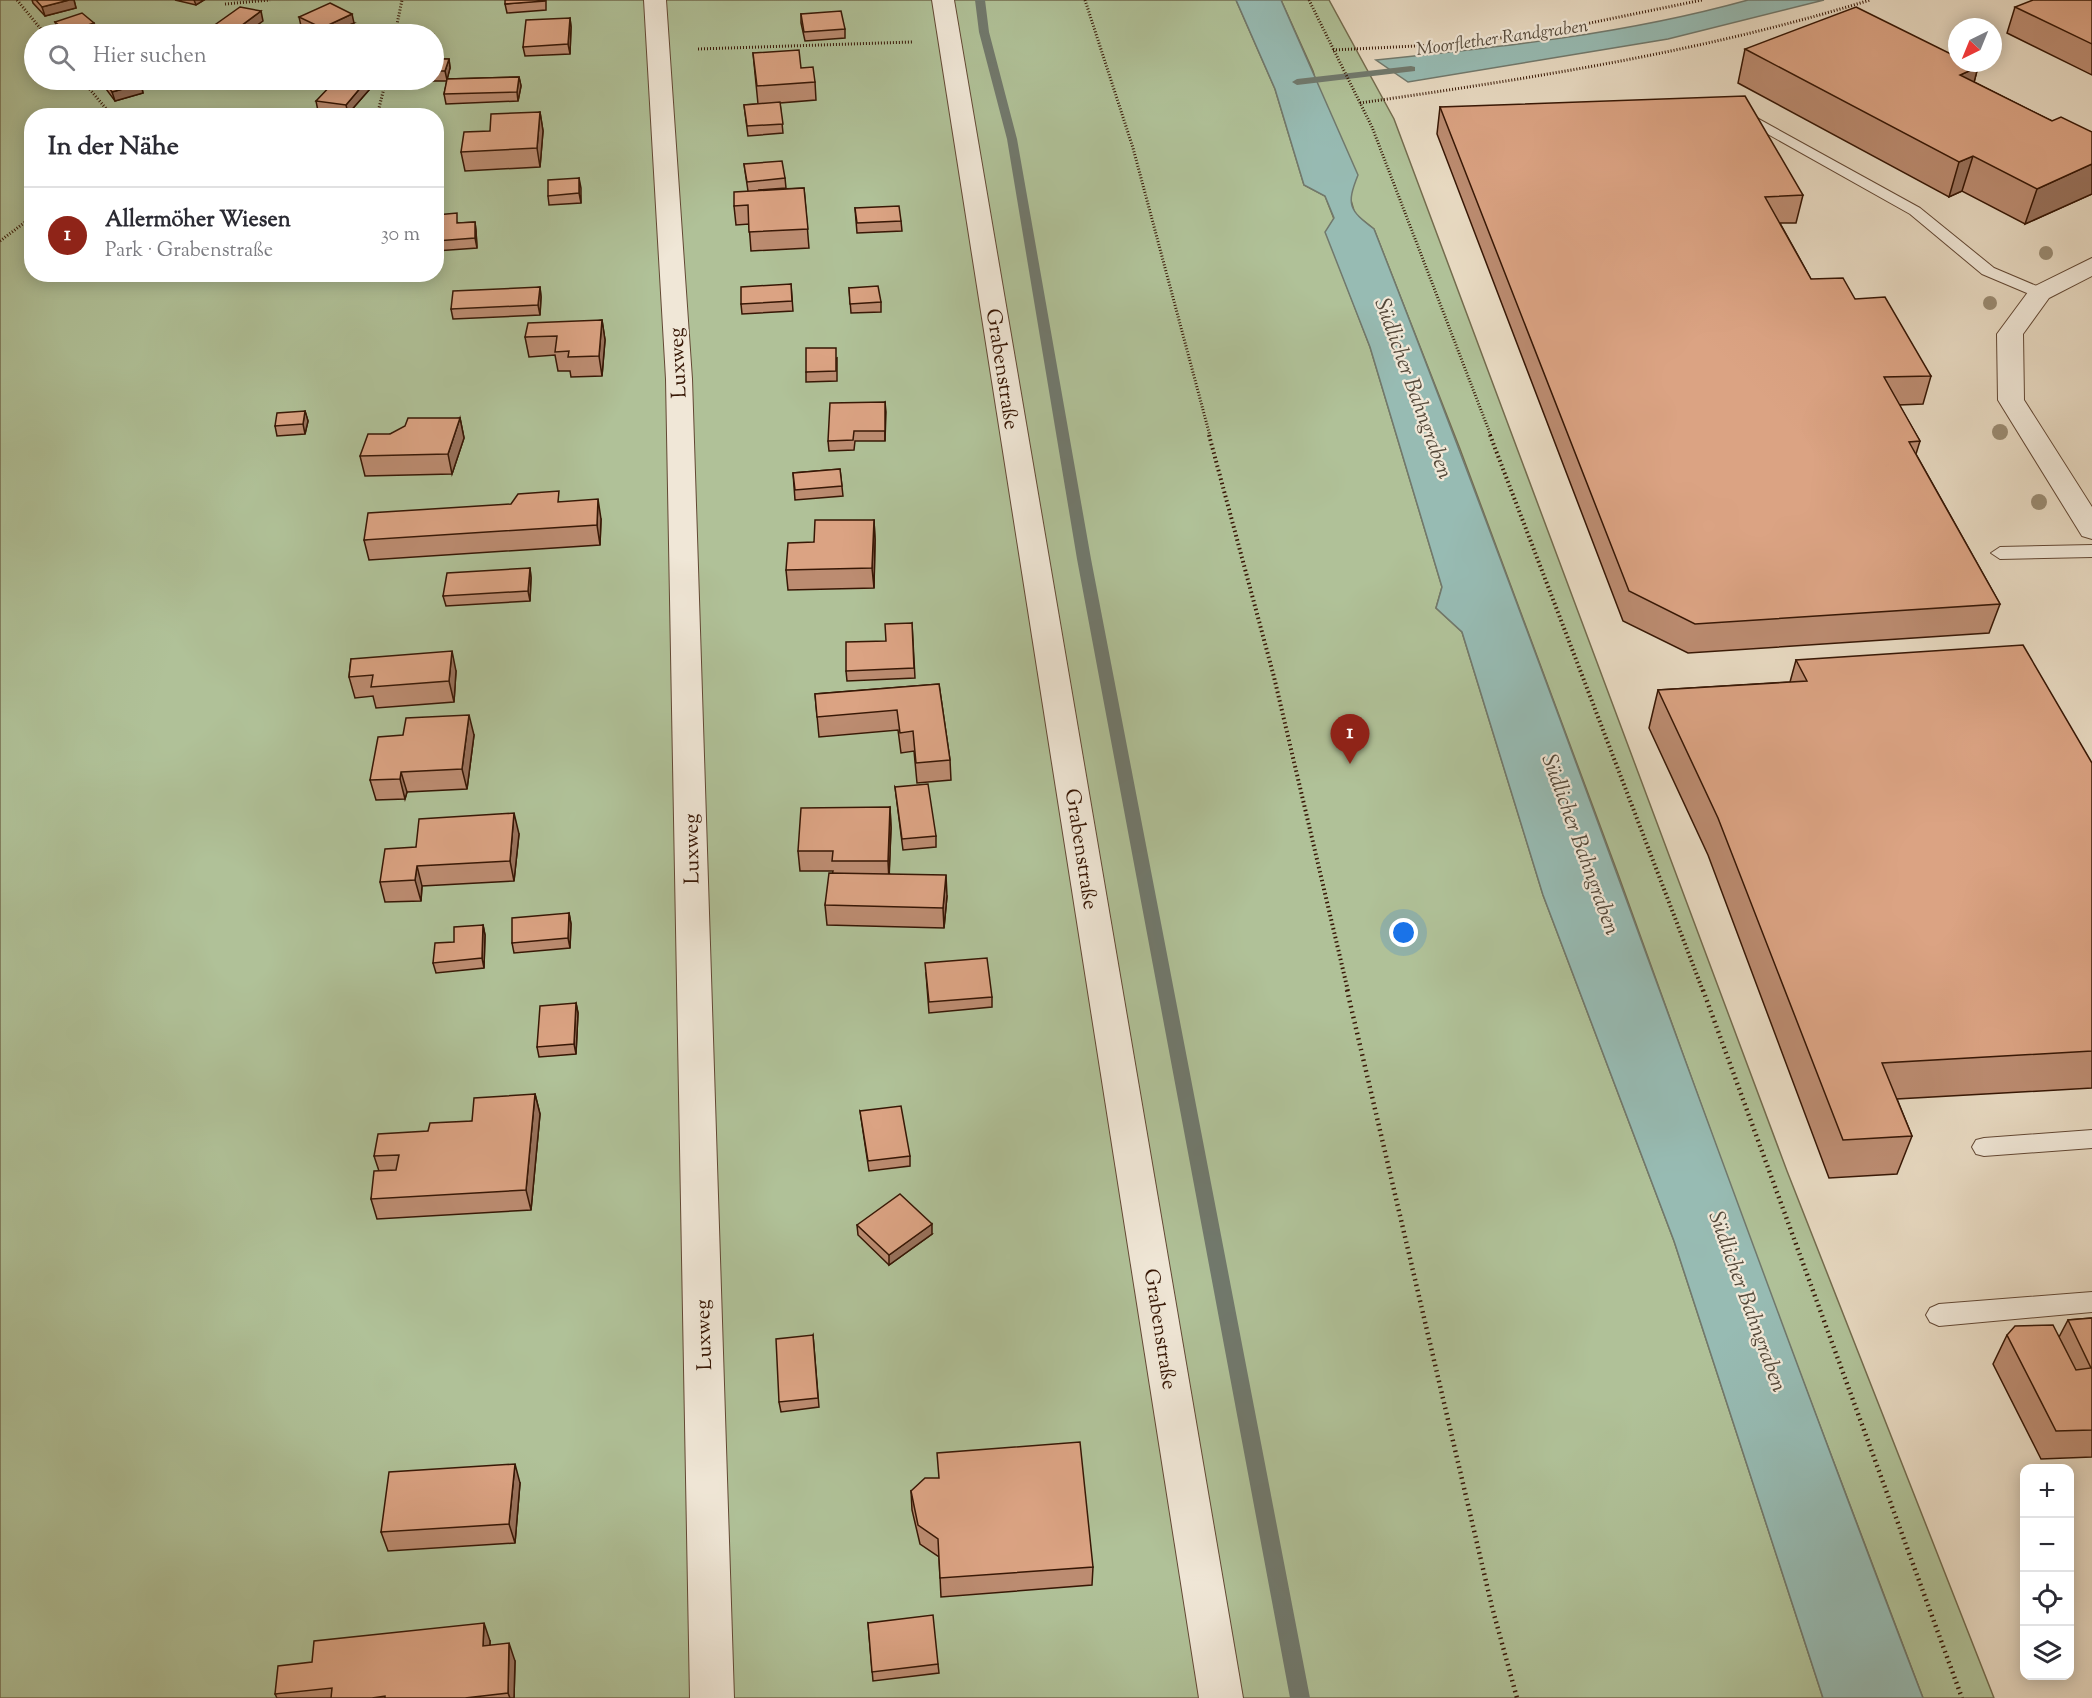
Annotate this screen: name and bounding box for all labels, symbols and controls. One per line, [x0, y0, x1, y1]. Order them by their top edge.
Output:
water label: Moorflether Randgraben [1415, 14, 1590, 64]
north arrow [1948, 18, 2002, 72]
search box [24, 24, 444, 90]
icon: search [45, 41, 78, 74]
text: Hier suchen [93, 41, 207, 73]
text: In der Nähe [48, 129, 179, 166]
text: Allermöher Wiesen [105, 205, 291, 237]
text: 1 [64, 221, 71, 250]
text: 30 m [381, 221, 420, 250]
text: Park · Grabenstraße [105, 237, 273, 266]
water label: Südlicher Bahngraben [1365, 294, 1460, 484]
street label: Grabenstraße [977, 307, 1025, 432]
street label: Luxweg [662, 327, 696, 399]
pin: 1 [1330, 714, 1370, 764]
water label: Südlicher Bahngraben [1532, 750, 1627, 940]
street label: Grabenstraße [1056, 787, 1104, 912]
street label: Luxweg [677, 813, 709, 885]
your location [1389, 918, 1418, 947]
water label: Südlicher Bahngraben [1699, 1207, 1794, 1397]
street label: Grabenstraße [1135, 1267, 1183, 1392]
street label: Luxweg [689, 1299, 721, 1371]
map controls [2020, 1464, 2074, 1680]
button: + [2020, 1464, 2074, 1518]
button: − [2020, 1518, 2074, 1572]
button: locate [2020, 1572, 2074, 1626]
button: layers [2020, 1626, 2074, 1680]

